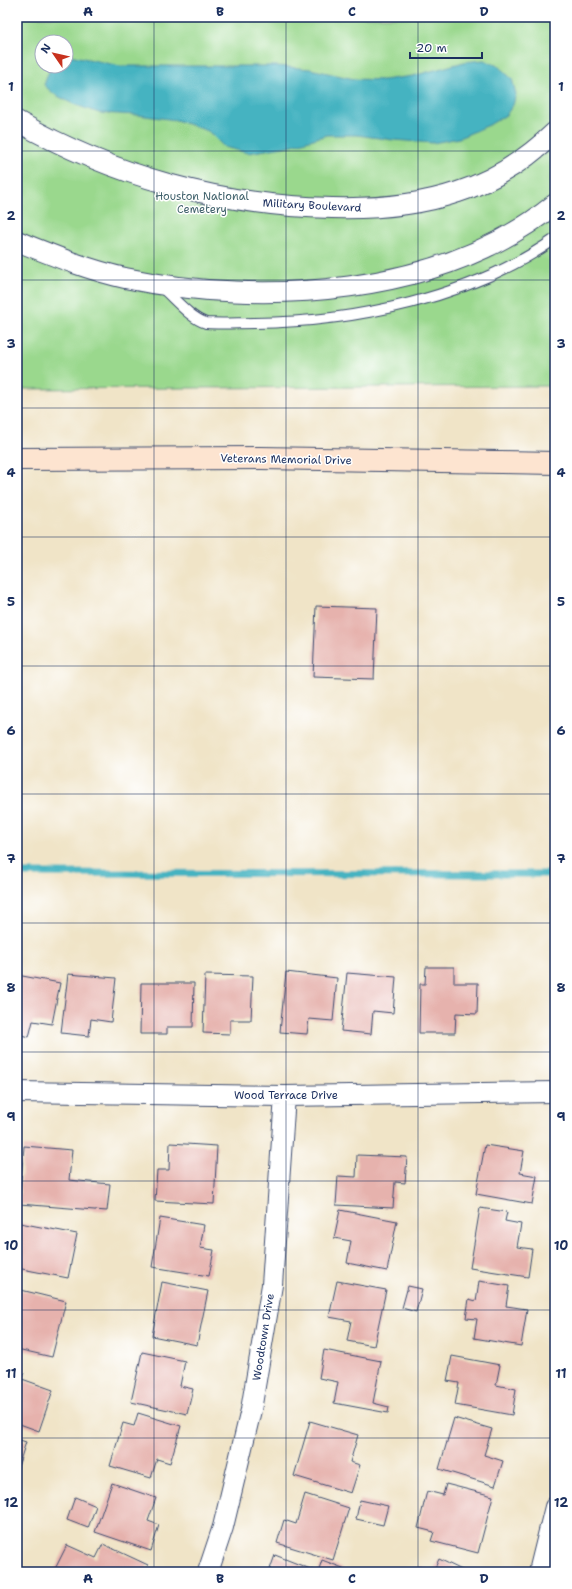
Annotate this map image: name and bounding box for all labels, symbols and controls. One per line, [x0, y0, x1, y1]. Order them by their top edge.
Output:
text: A [83, 3, 93, 20]
text: B [216, 3, 224, 20]
text: C [348, 3, 356, 20]
text: D [479, 3, 489, 20]
north arrow [34, 34, 74, 74]
scale bar [410, 34, 482, 60]
text: 20 m [416, 40, 447, 56]
text: N [37, 41, 55, 56]
text: 1 [8, 78, 14, 95]
text: 1 [558, 78, 564, 95]
park label: Houston National Cemetery [155, 189, 249, 217]
street label: Military Boulevard [262, 195, 362, 216]
text: 2 [6, 207, 16, 224]
text: 2 [556, 207, 566, 224]
text: 3 [6, 335, 16, 352]
text: 3 [556, 335, 566, 352]
street label: Veterans Memorial Drive [220, 451, 352, 468]
text: 4 [6, 464, 16, 481]
text: 4 [556, 464, 566, 481]
text: 5 [7, 593, 15, 610]
text: 5 [557, 593, 565, 610]
text: 6 [6, 722, 16, 739]
text: 6 [556, 722, 566, 739]
text: 7 [6, 850, 16, 867]
text: 7 [556, 850, 566, 867]
text: 8 [6, 979, 16, 996]
text: 8 [556, 979, 566, 996]
street label: Wood Terrace Drive [234, 1088, 338, 1103]
text: 9 [6, 1108, 16, 1125]
text: 9 [556, 1108, 566, 1125]
text: 10 [4, 1237, 18, 1254]
text: 10 [554, 1237, 568, 1254]
street label: Woodtown Drive [249, 1292, 278, 1382]
text: 11 [5, 1365, 17, 1382]
text: 11 [555, 1365, 567, 1382]
text: 12 [4, 1494, 18, 1511]
text: 12 [554, 1494, 568, 1511]
text: A [83, 1570, 93, 1587]
text: B [216, 1570, 224, 1587]
text: C [348, 1570, 356, 1587]
text: D [479, 1570, 489, 1587]

